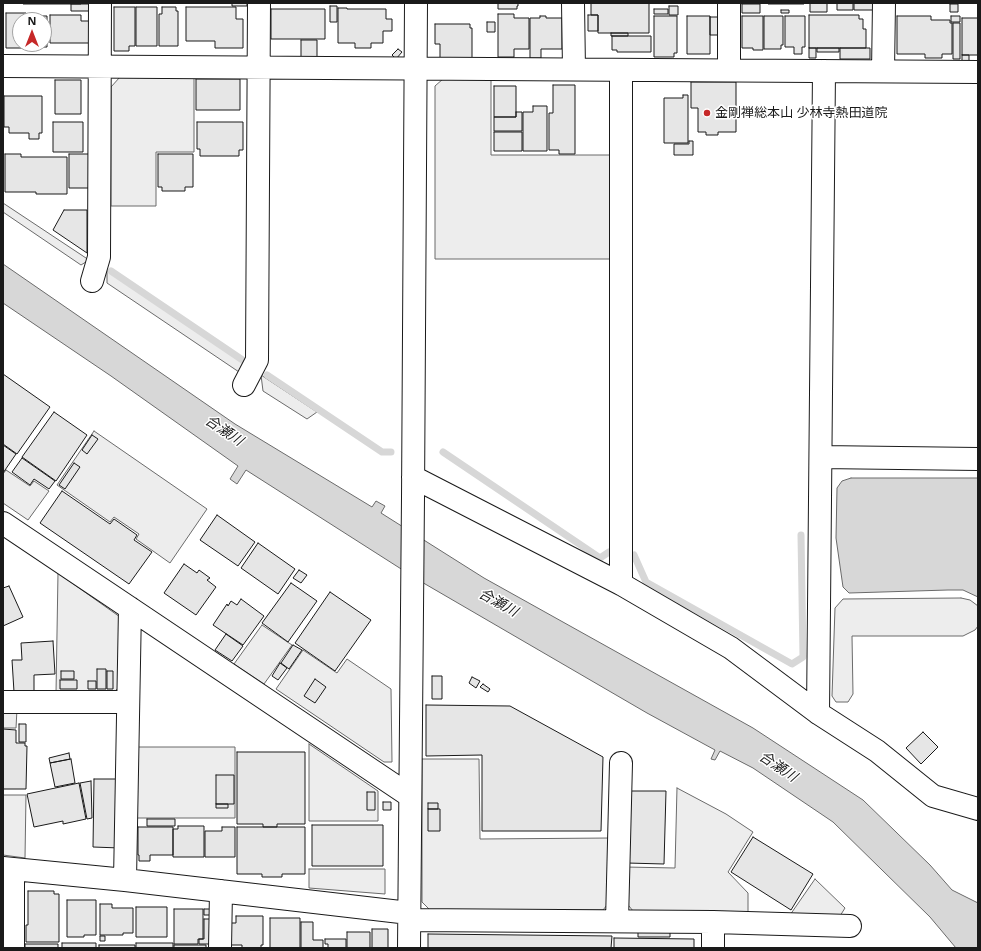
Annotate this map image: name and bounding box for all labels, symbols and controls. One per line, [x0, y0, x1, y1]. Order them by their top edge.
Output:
north arrow [12, 12, 52, 52]
text: N [28, 13, 36, 28]
place label: 金剛禅総本山 少林寺熱田道院 [715, 105, 887, 121]
marker: 金剛禅総本山 少林寺熱田道院 [702, 108, 712, 118]
water label: 合瀬川 [202, 412, 246, 450]
water label: 合瀬川 [476, 585, 520, 621]
water label: 合瀬川 [756, 748, 800, 786]

